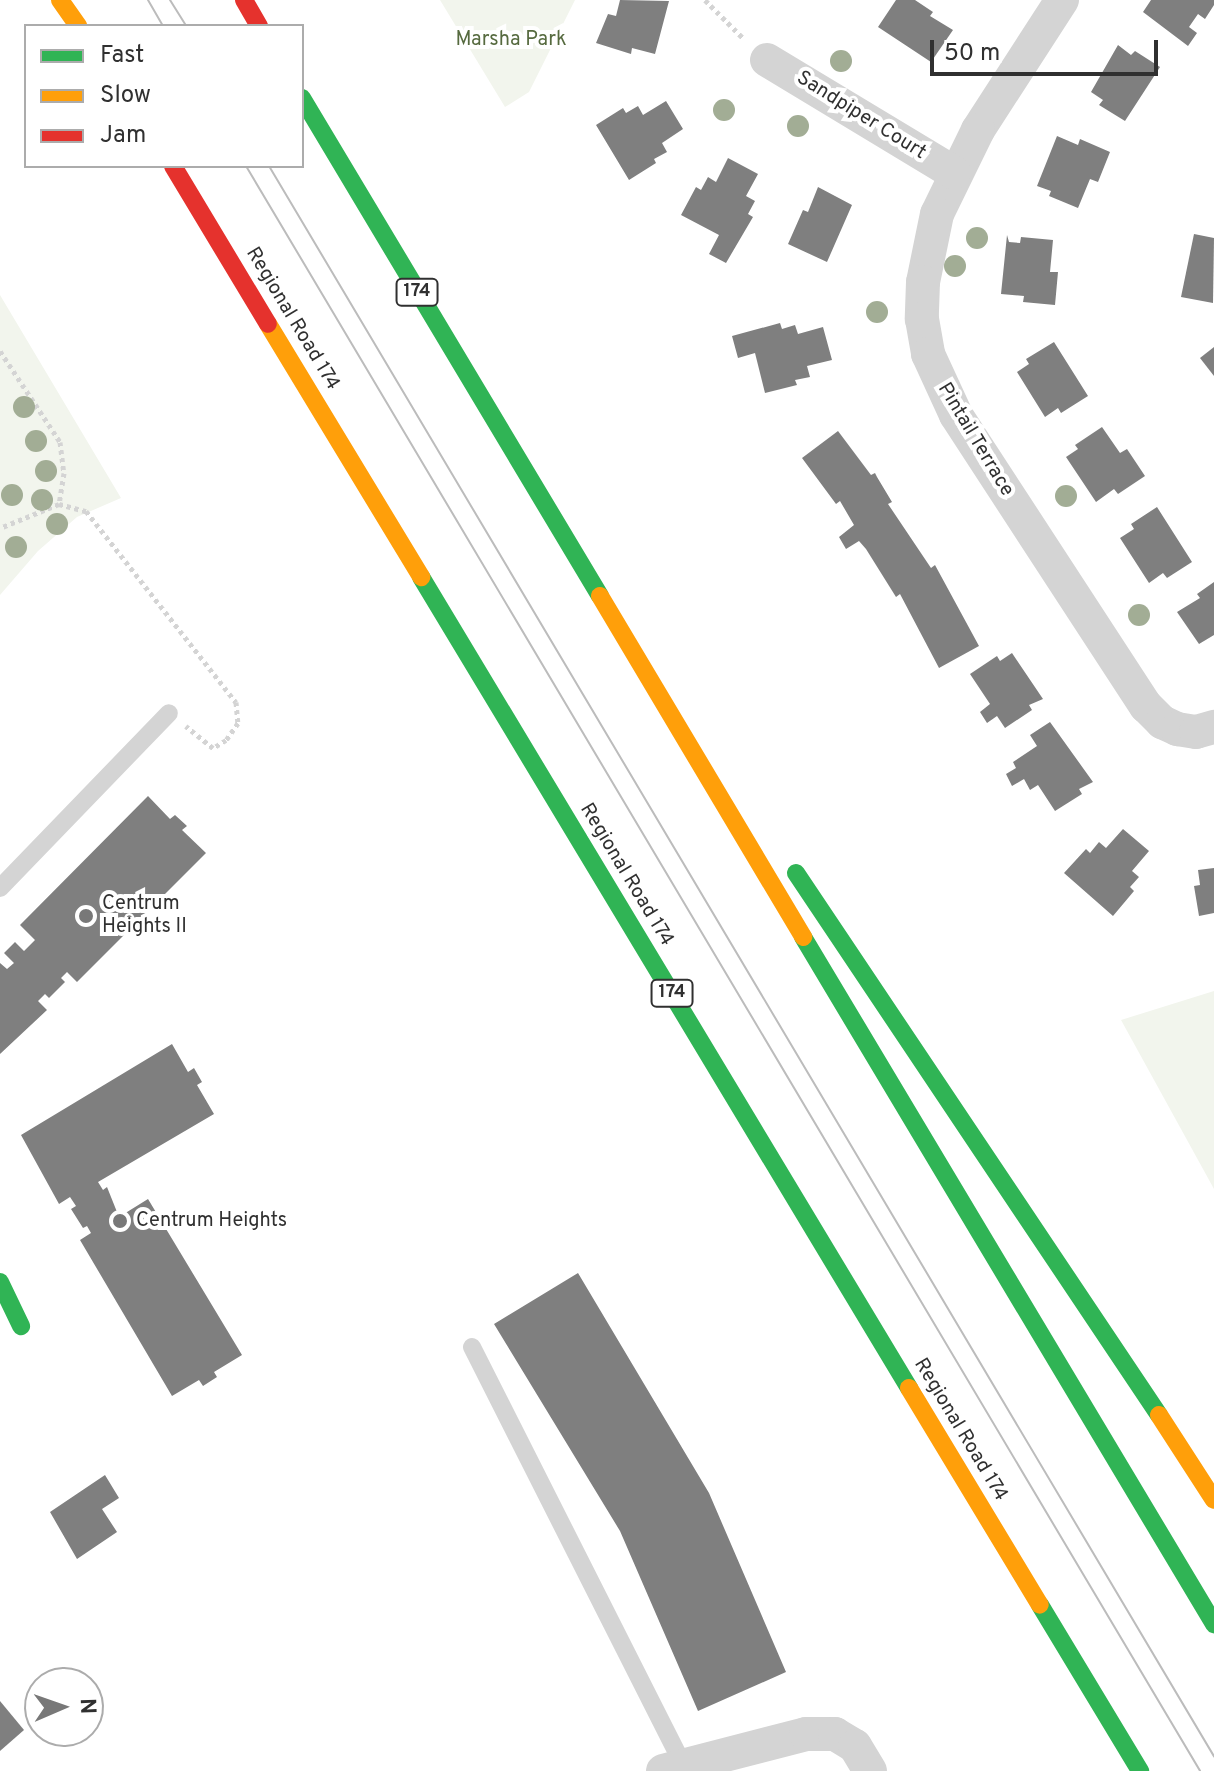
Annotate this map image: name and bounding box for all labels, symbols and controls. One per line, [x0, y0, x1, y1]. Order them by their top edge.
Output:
legend [24, 24, 304, 168]
scale bar [934, 24, 1162, 74]
park label: Marsha Park [455, 28, 567, 52]
text: 50 m [944, 39, 1000, 69]
text: Fast [100, 41, 144, 71]
street label: Sandpiper Court [792, 67, 930, 165]
text: Slow [100, 81, 151, 111]
text: Jam [100, 121, 146, 151]
street label: Regional Road 174 [240, 243, 344, 395]
road number: 174 [395, 278, 439, 306]
street label: Pintail Terrace [931, 378, 1019, 502]
street label: Regional Road 174 [574, 799, 678, 951]
place label: Centrum Heights II [102, 892, 187, 939]
marker: Centrum Heights II [77, 907, 95, 925]
road number: 174 [650, 979, 694, 1007]
place label: Centrum Heights [136, 1209, 287, 1233]
marker: Centrum Heights [111, 1212, 129, 1230]
street label: Regional Road 174 [908, 1354, 1012, 1506]
north arrow [24, 1667, 104, 1747]
text: N [73, 1698, 100, 1715]

